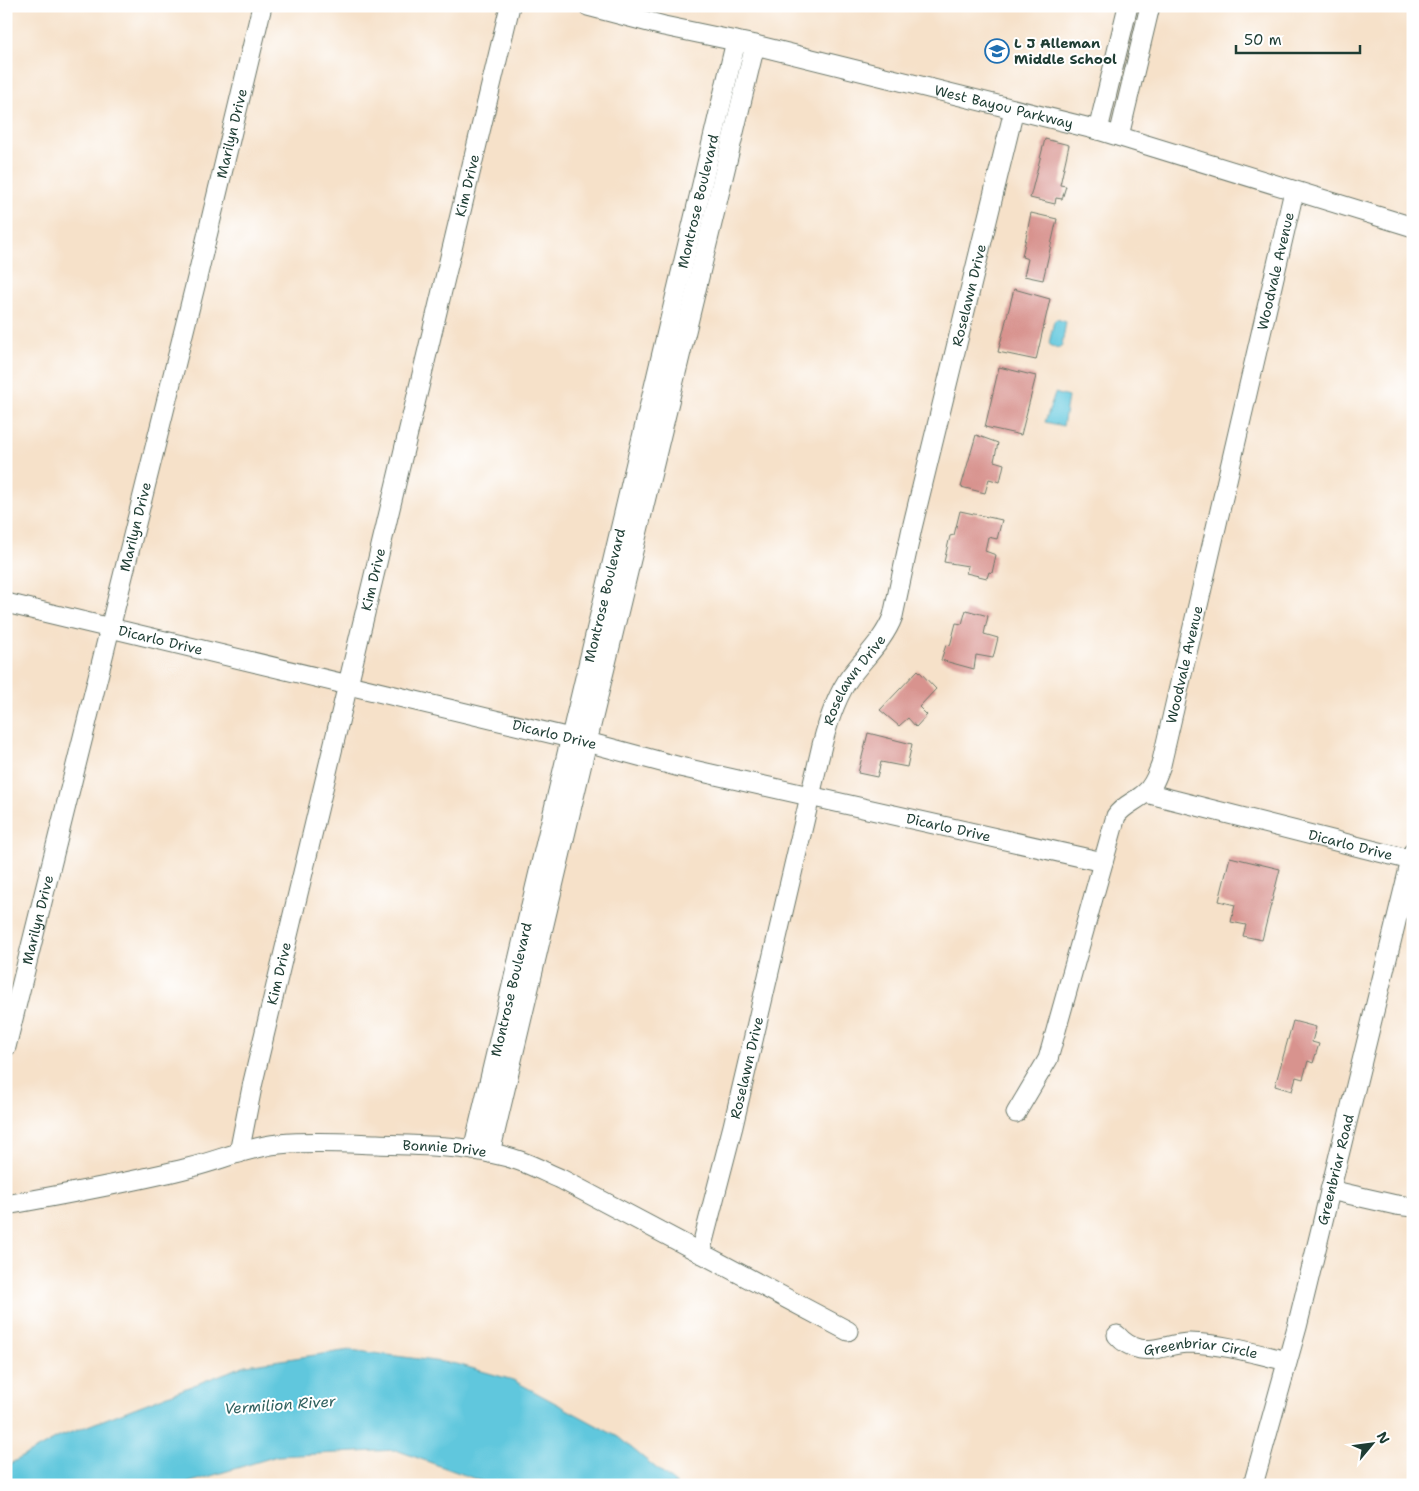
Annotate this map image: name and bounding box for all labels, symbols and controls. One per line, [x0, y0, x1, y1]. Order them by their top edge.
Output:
scale bar [1236, 22, 1360, 54]
text: 50 m [1244, 30, 1282, 50]
place label: L J Alleman Middle School [1014, 34, 1117, 68]
school or university icon: L J Alleman Middle School [984, 38, 1010, 64]
street label: West Bayou Parkway [933, 81, 1075, 133]
street label: Marilyn Drive [212, 87, 251, 180]
street label: Montrose Boulevard [673, 132, 723, 270]
street label: Kim Drive [451, 152, 483, 219]
street label: Woodvale Avenue [1253, 210, 1298, 332]
street label: Roselawn Drive [948, 242, 990, 348]
street label: Marilyn Drive [115, 480, 155, 573]
street label: Montrose Boulevard [580, 526, 629, 664]
street label: Kim Drive [357, 546, 389, 613]
street label: Woodvale Avenue [1162, 604, 1207, 725]
street label: Dicarlo Drive [117, 621, 205, 659]
street label: Roselawn Drive [819, 631, 890, 727]
street label: Dicarlo Drive [510, 715, 599, 753]
street label: Dicarlo Drive [905, 809, 993, 846]
street label: Dicarlo Drive [1307, 825, 1395, 864]
street label: Marilyn Drive [18, 873, 57, 966]
street label: Montrose Boulevard [486, 921, 536, 1058]
street label: Kim Drive [263, 940, 295, 1007]
street label: Roselawn Drive [726, 1015, 767, 1121]
street label: Greenbriar Road [1313, 1112, 1358, 1227]
street label: Bonnie Drive [402, 1136, 488, 1161]
street label: Greenbriar Circle [1143, 1334, 1260, 1363]
water label: Vermilion River [224, 1391, 337, 1419]
north arrow [1346, 1418, 1396, 1468]
text: N [1373, 1428, 1394, 1447]

